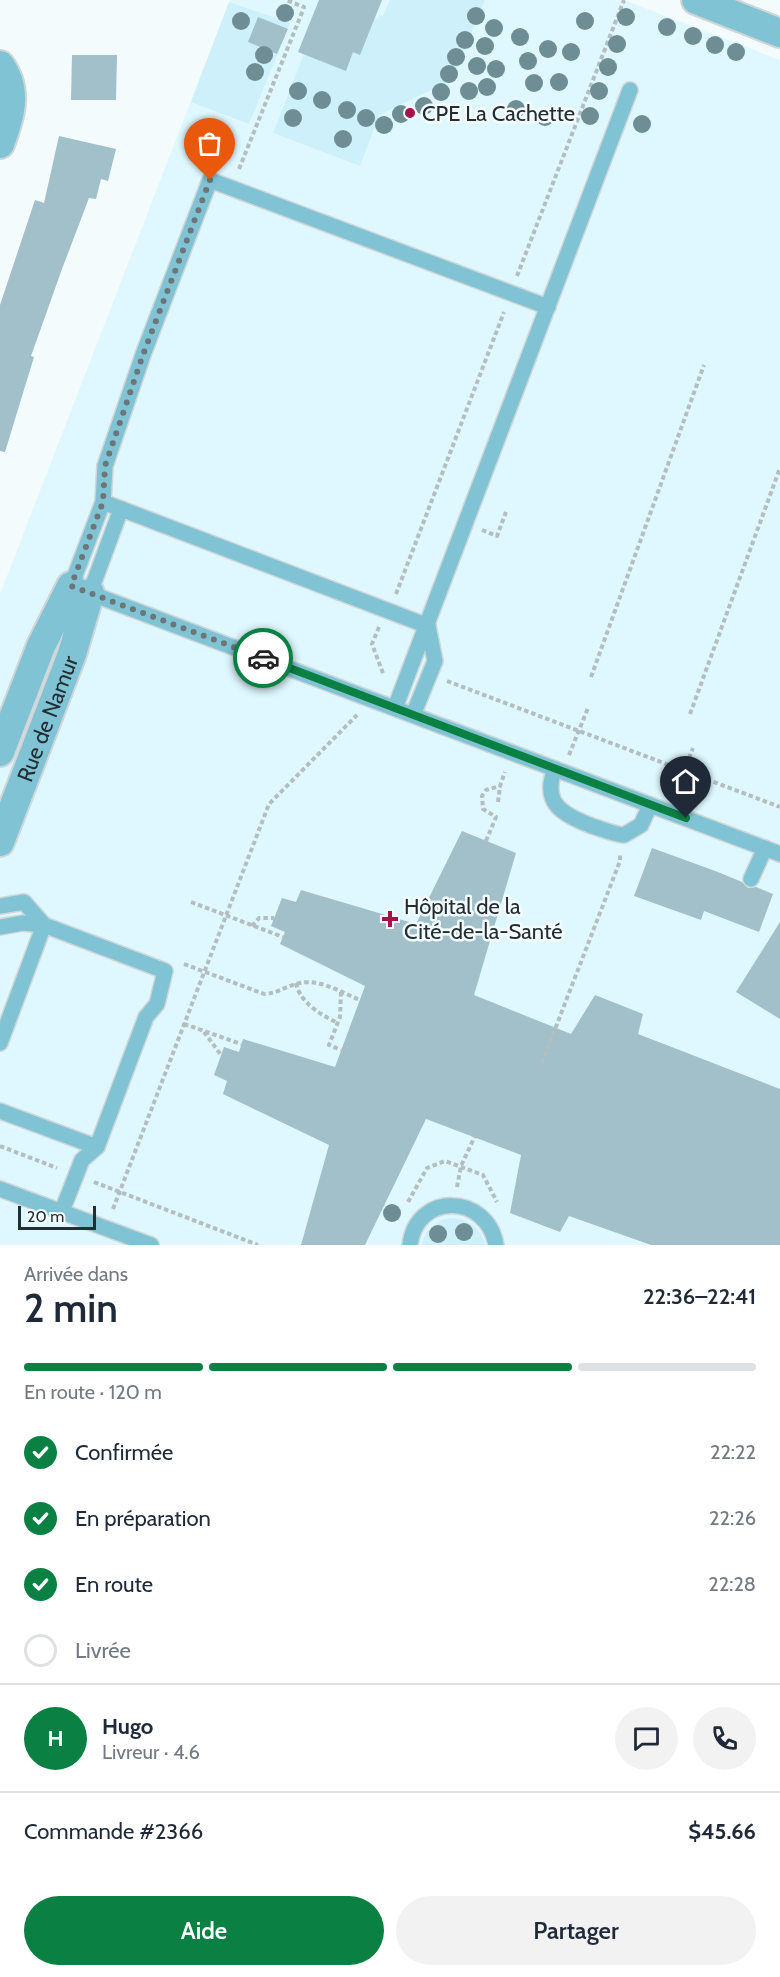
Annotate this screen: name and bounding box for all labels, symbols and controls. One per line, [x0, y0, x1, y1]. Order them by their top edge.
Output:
place label: CPE La Cachette [422, 100, 575, 127]
marker: CPE La Cachette [403, 106, 417, 120]
pin [184, 118, 235, 180]
icon: bag [193, 127, 226, 160]
courier [233, 628, 293, 688]
icon: car [247, 642, 280, 675]
street label: Rue de Namur [11, 652, 84, 786]
pin [660, 756, 711, 818]
icon: home [669, 765, 702, 798]
place label: Hôpital de la Cité-de-la-Santé [404, 893, 563, 945]
marker: Hôpital de la Cité-de-la-Santé [381, 910, 399, 928]
scale bar [18, 1203, 96, 1230]
text: 20 m [27, 1207, 64, 1226]
text: Arrivée dans [24, 1262, 128, 1286]
text: 22:36–22:41 [643, 1283, 756, 1310]
text: 2 min [24, 1284, 118, 1332]
text: En route · 120 m [24, 1380, 162, 1404]
icon: check [24, 1436, 57, 1469]
text: Confirmée [75, 1439, 173, 1466]
text: 22:22 [710, 1440, 756, 1464]
icon: check [24, 1502, 57, 1535]
text: En préparation [75, 1505, 211, 1532]
text: 22:26 [709, 1506, 756, 1530]
icon: check [24, 1568, 57, 1601]
text: En route [75, 1571, 153, 1598]
text: 22:28 [708, 1572, 756, 1596]
text: Livrée [75, 1637, 131, 1664]
button: chat [615, 1707, 678, 1770]
button: phone [693, 1707, 756, 1770]
text: Hugo [102, 1713, 153, 1740]
text: H [47, 1725, 64, 1752]
text: Livreur · 4.6 [102, 1740, 200, 1764]
text: Commande #2366 [24, 1818, 203, 1845]
text: $45.66 [688, 1818, 756, 1845]
button: Aide [24, 1896, 384, 1965]
button: Partager [396, 1896, 756, 1965]

